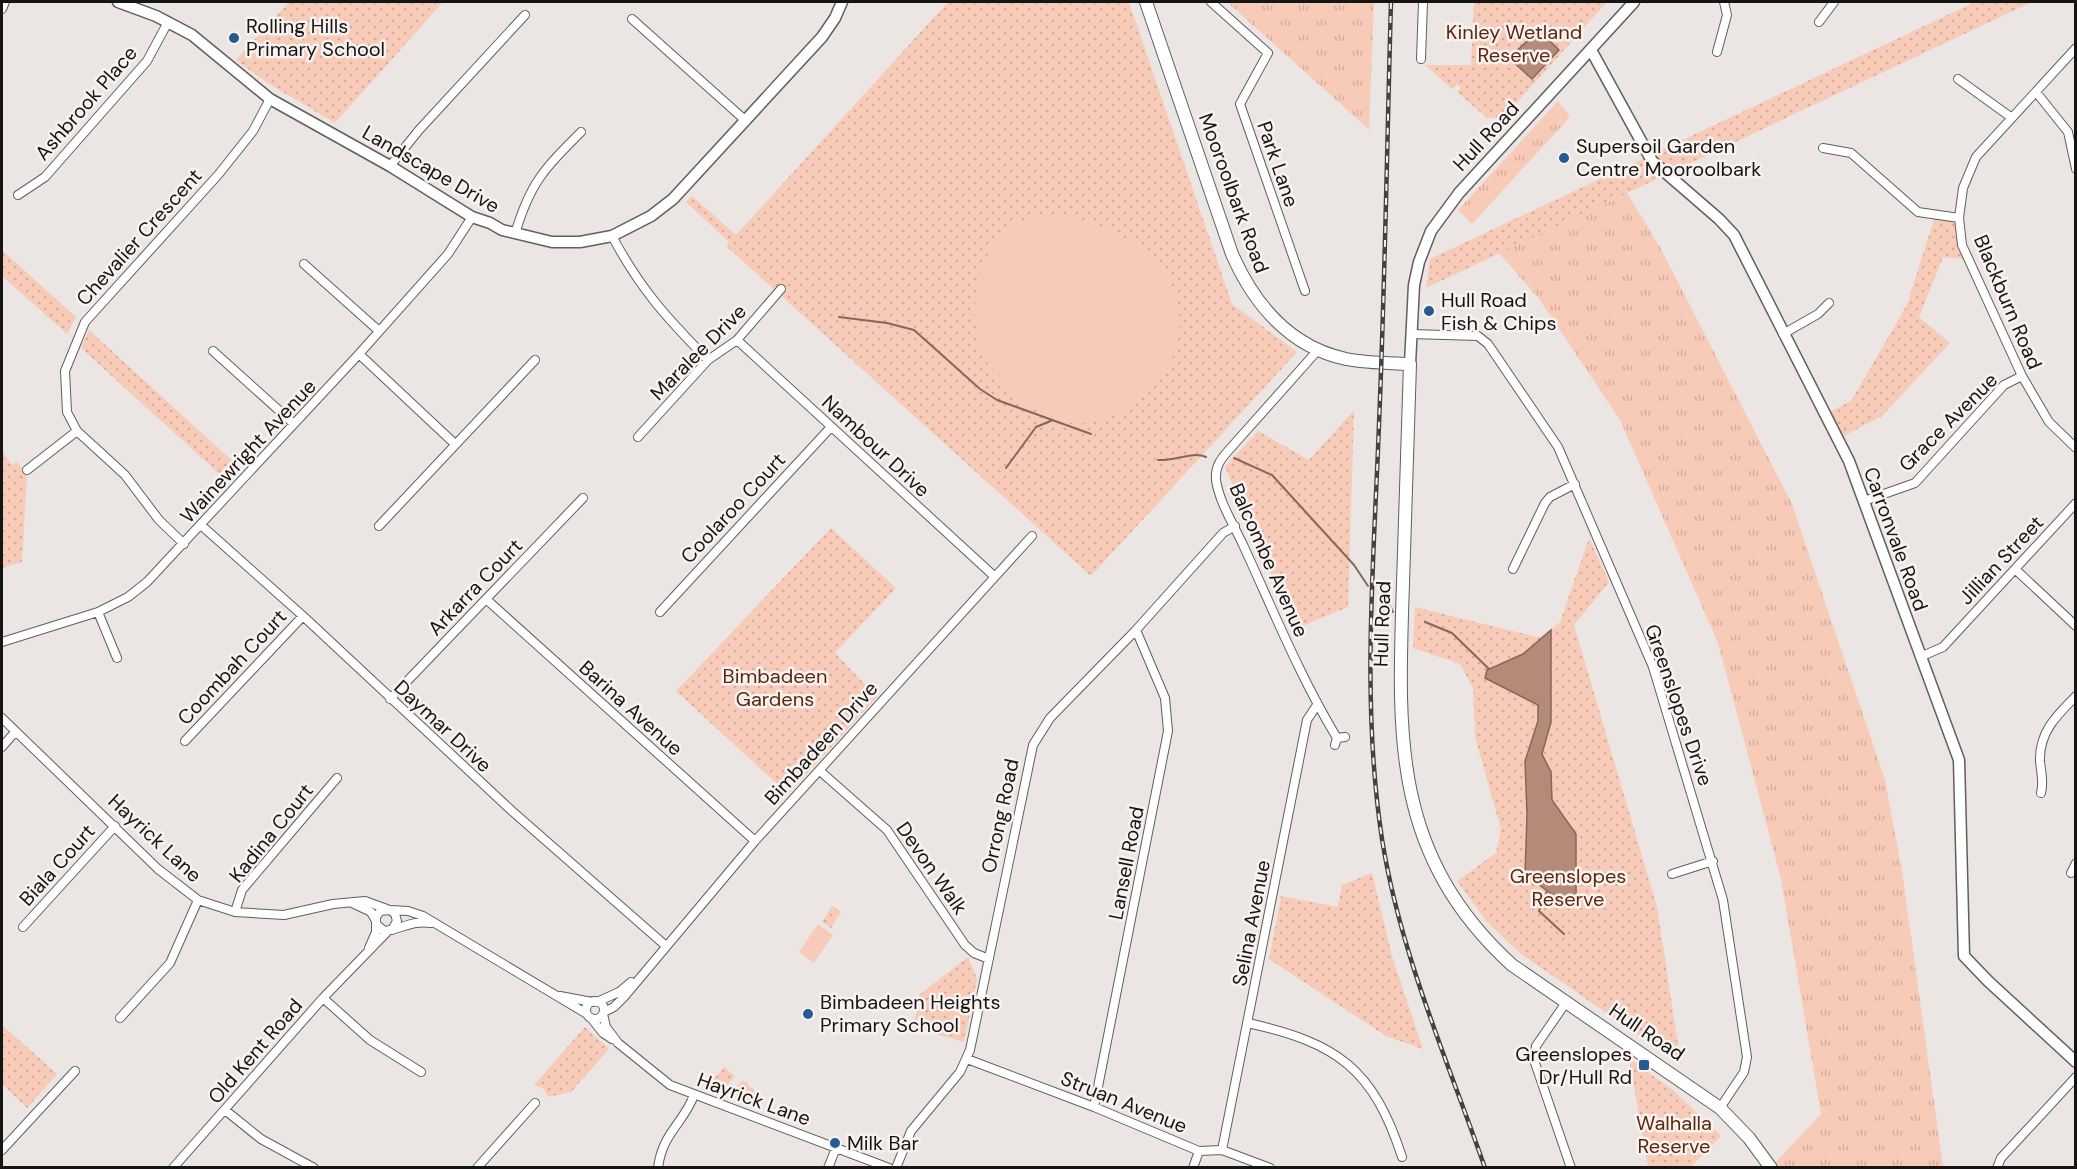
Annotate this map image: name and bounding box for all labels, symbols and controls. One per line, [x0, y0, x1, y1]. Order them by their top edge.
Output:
place label: Rolling Hills Primary School [246, 13, 385, 62]
park label: Kinley Wetland Reserve [1446, 19, 1582, 68]
marker: Rolling Hills Primary School [227, 31, 241, 45]
street label: Ashbrook Place [29, 40, 143, 166]
street label: Hull Road [1447, 96, 1525, 176]
street label: Mooroolbark Road [1193, 109, 1275, 277]
street label: Park Lane [1251, 118, 1305, 210]
street label: Landscape Drive [358, 119, 504, 219]
place label: Supersoil Garden Centre Mooroolbark [1576, 133, 1761, 182]
marker: Supersoil Garden Centre Mooroolbark [1557, 151, 1571, 165]
street label: Chevalier Crescent [70, 163, 208, 311]
street label: Blackburn Road [1968, 231, 2048, 373]
place label: Hull Road Fish & Chips [1441, 287, 1557, 336]
street label: Maralee Drive [644, 298, 752, 406]
marker: Hull Road Fish & Chips [1422, 304, 1436, 318]
street label: Grace Avenue [1893, 367, 2003, 477]
street label: Wainewright Avenue [174, 373, 322, 529]
street label: Nambour Drive [817, 389, 935, 503]
street label: Coolaroo Court [675, 447, 791, 569]
street label: Carronvale Road [1858, 463, 1934, 615]
street label: Balcombe Avenue [1223, 479, 1315, 641]
street label: Jillian Street [1953, 510, 2049, 610]
street label: Arkarra Court [422, 533, 528, 641]
street label: Hull Road [1368, 581, 1396, 667]
street label: Coombah Court [172, 604, 292, 730]
street label: Greenslopes Drive [1639, 621, 1719, 789]
street label: Barina Avenue [574, 655, 688, 761]
park label: Bimbadeen Gardens [723, 663, 827, 712]
street label: Daymar Drive [389, 674, 497, 778]
street label: Bimbadeen Drive [759, 676, 883, 810]
street label: Orrong Road [975, 756, 1025, 876]
street label: Kadina Court [223, 778, 319, 888]
street label: Hayrick Lane [103, 788, 207, 888]
street label: Lansell Road [1102, 804, 1150, 922]
street label: Devon Walk [891, 817, 973, 919]
street label: Biala Court [13, 819, 101, 911]
street label: Selina Avenue [1226, 858, 1276, 988]
park label: Greenslopes Reserve [1510, 863, 1626, 912]
place label: Bimbadeen Heights Primary School [820, 989, 1000, 1038]
street label: Old Kent Road [202, 993, 308, 1109]
street label: Hull Road [1604, 997, 1690, 1067]
marker: Bimbadeen Heights Primary School [801, 1007, 815, 1021]
place label: Greenslopes Dr/Hull Rd [1515, 1041, 1632, 1090]
marker: Greenslopes Dr/Hull Rd [1637, 1058, 1651, 1072]
street label: Struan Avenue [1057, 1065, 1191, 1139]
street label: Hayrick Lane [694, 1066, 814, 1132]
park label: Walhalla Reserve [1636, 1110, 1712, 1159]
place label: Milk Bar [847, 1130, 919, 1156]
marker: Milk Bar [828, 1136, 842, 1150]

